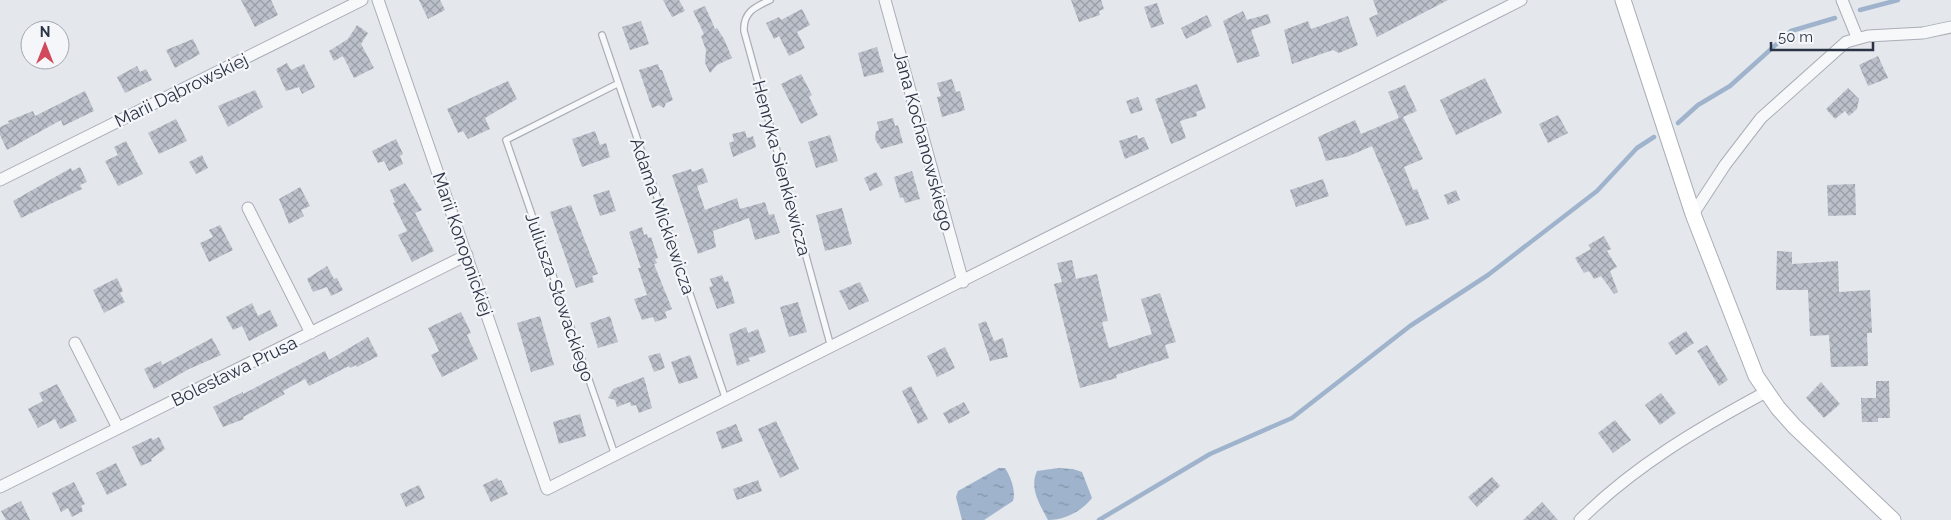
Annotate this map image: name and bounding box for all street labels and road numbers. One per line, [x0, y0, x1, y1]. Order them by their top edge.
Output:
street label: Marii Dąbrowskiej [111, 49, 251, 131]
street label: Jana Kochanowskiego [890, 49, 958, 233]
street label: Henryka Sienkiewicza [748, 78, 816, 258]
street label: Adama Mickiewicza [626, 135, 700, 297]
street label: Marii Konopnickiej [429, 169, 497, 319]
street label: Juliusza Słowackiego [521, 210, 599, 384]
street label: Bolesława Prusa [168, 332, 300, 410]

